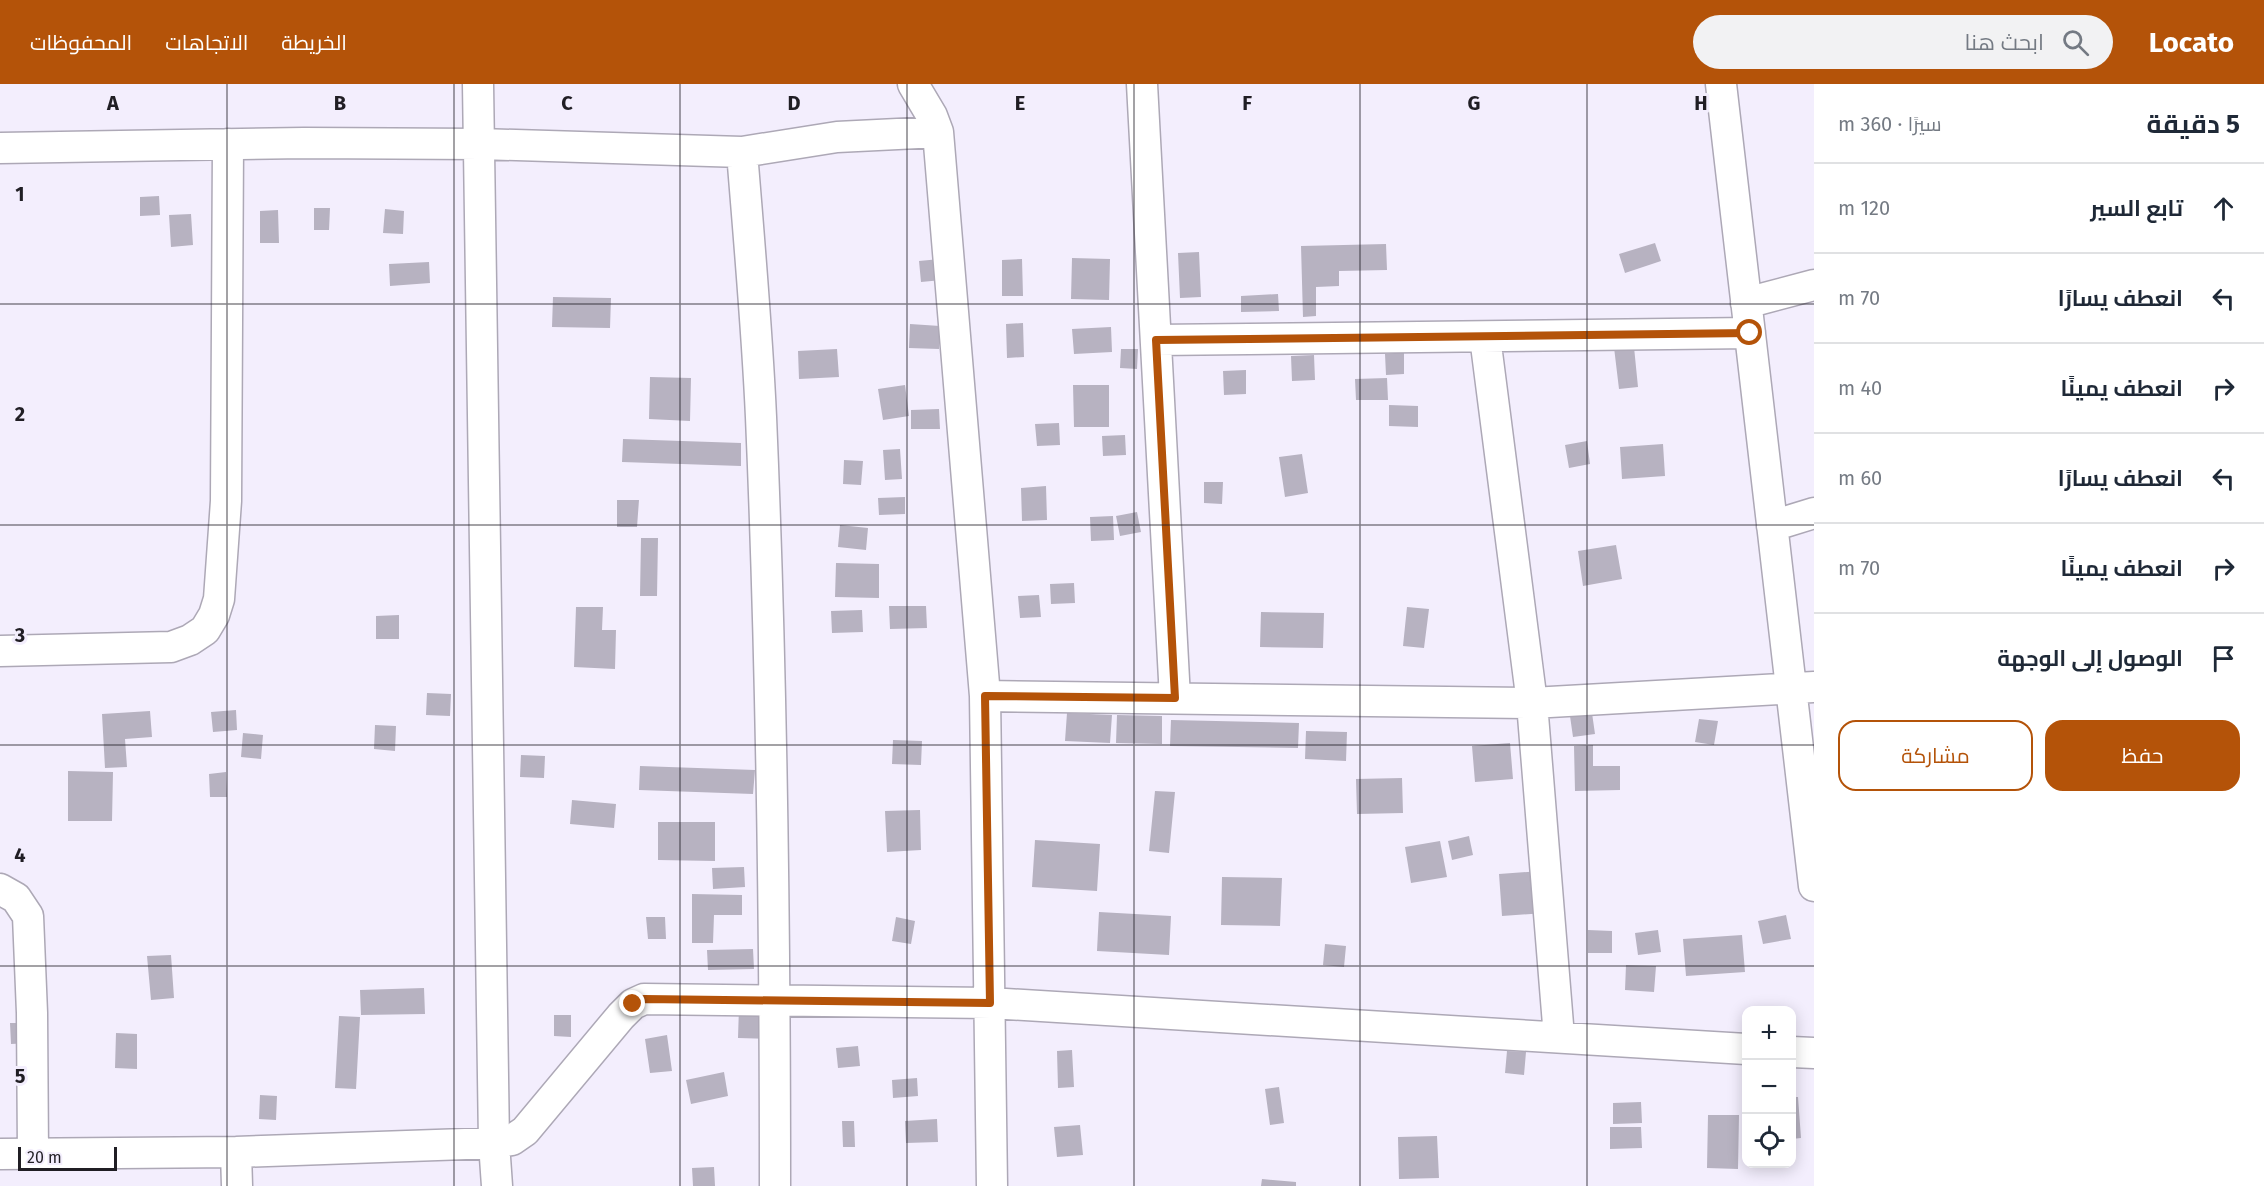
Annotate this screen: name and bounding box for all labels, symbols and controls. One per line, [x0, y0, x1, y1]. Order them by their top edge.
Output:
search box [1693, 15, 2113, 69]
icon: search [2059, 26, 2092, 59]
text: Locato [2149, 26, 2234, 59]
text: ابحث هنا [1965, 29, 2044, 56]
text: المحفوظات [30, 30, 132, 56]
text: الاتجاهات [165, 30, 248, 56]
text: الخريطة [281, 30, 347, 56]
text: A [106, 91, 120, 115]
text: B [334, 91, 346, 115]
text: C [561, 91, 573, 115]
text: D [787, 91, 801, 115]
text: E [1015, 91, 1025, 115]
text: F [1242, 91, 1252, 115]
text: G [1468, 91, 1480, 115]
text: H [1694, 91, 1708, 115]
text: 5 دقيقة [2146, 109, 2240, 140]
text: سيرًا · 360 m [1838, 112, 1941, 136]
text: 1 [15, 182, 25, 206]
icon: ahead [2207, 192, 2240, 225]
text: تابع السير [2090, 195, 2183, 222]
text: 120 m [1838, 196, 1890, 220]
icon: left [2207, 282, 2240, 315]
text: انعطف يسارًا [2058, 285, 2183, 312]
text: 70 m [1838, 286, 1880, 310]
route start [1736, 319, 1762, 345]
icon: right [2207, 372, 2240, 405]
text: انعطف يمينًا [2061, 375, 2183, 402]
text: 40 m [1838, 376, 1882, 400]
text: 2 [15, 402, 25, 426]
icon: left [2207, 462, 2240, 495]
text: انعطف يسارًا [2058, 465, 2183, 492]
text: 60 m [1838, 466, 1882, 490]
icon: right [2207, 552, 2240, 585]
text: انعطف يمينًا [2061, 555, 2183, 582]
text: 70 m [1838, 556, 1880, 580]
text: 3 [14, 623, 25, 647]
icon: arrive [2207, 642, 2240, 675]
text: الوصول إلى الوجهة [1997, 645, 2183, 672]
button: مشاركة [1838, 720, 2033, 791]
button: حفظ [2045, 720, 2240, 791]
text: 4 [14, 843, 26, 867]
route end [619, 990, 645, 1016]
map controls [1742, 1006, 1796, 1168]
button: + [1742, 1006, 1796, 1060]
button: − [1742, 1060, 1796, 1114]
text: 5 [15, 1064, 26, 1088]
button: locate [1742, 1114, 1796, 1168]
scale bar [18, 1144, 117, 1172]
text: 20 m [27, 1148, 62, 1167]

